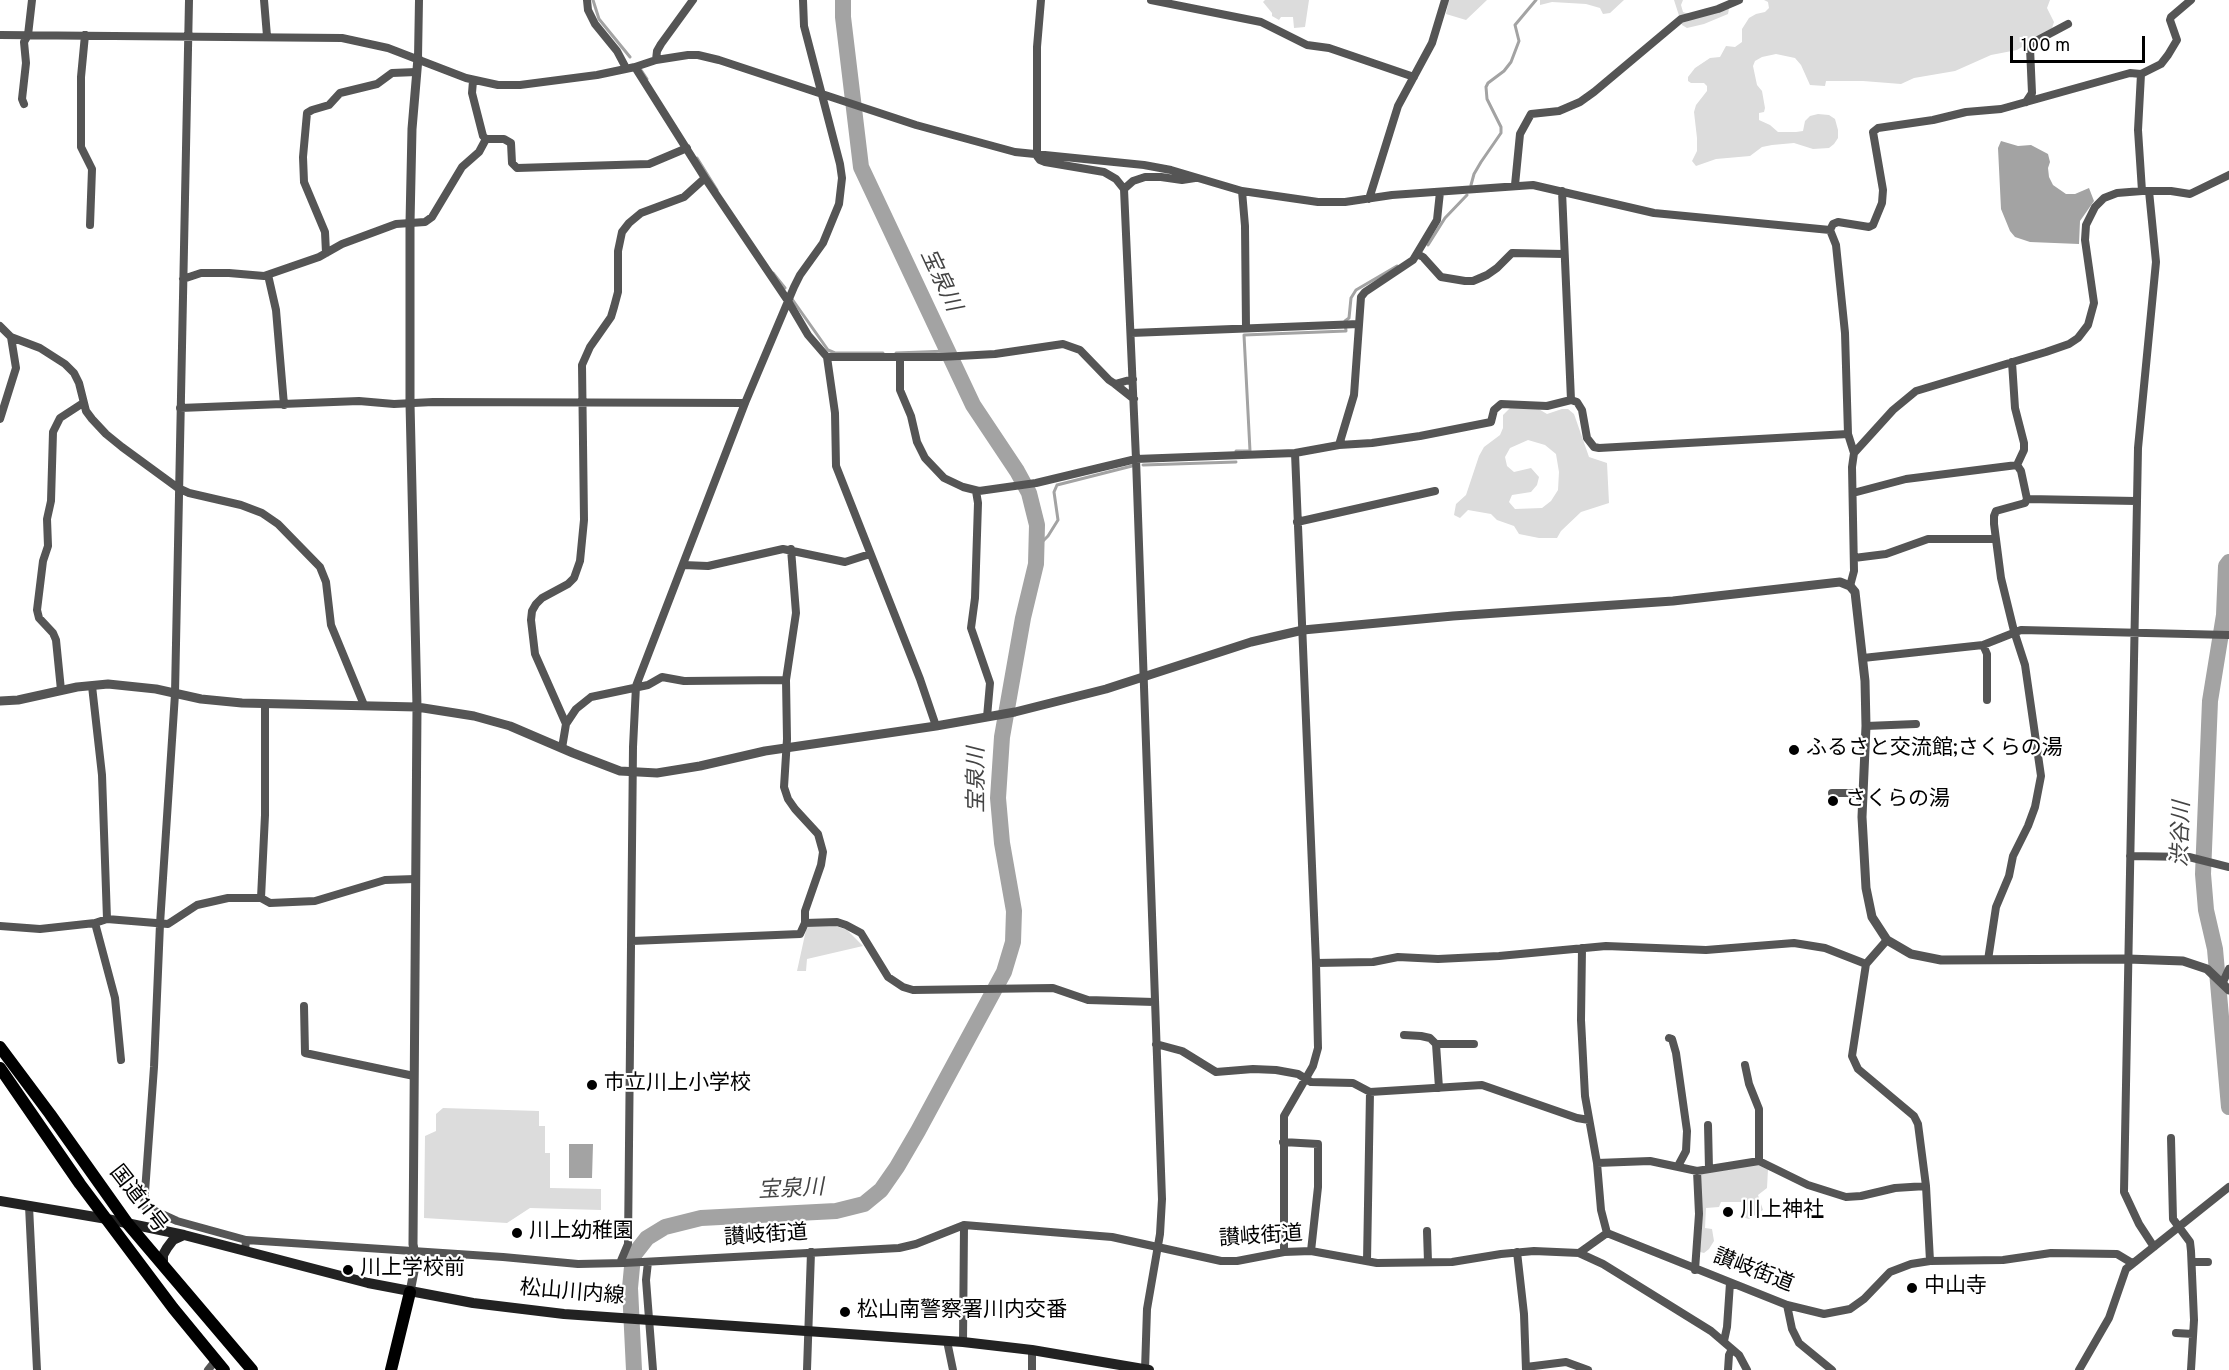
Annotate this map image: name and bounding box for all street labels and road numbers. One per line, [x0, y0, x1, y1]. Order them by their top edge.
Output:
street label: 国道11号 [103, 1161, 171, 1239]
street label: 讃岐街道 [723, 1222, 809, 1252]
street label: 讃岐街道 [1218, 1223, 1304, 1253]
street label: 讃岐街道 [1709, 1245, 1797, 1299]
street label: 松山川内線 [519, 1277, 625, 1311]

